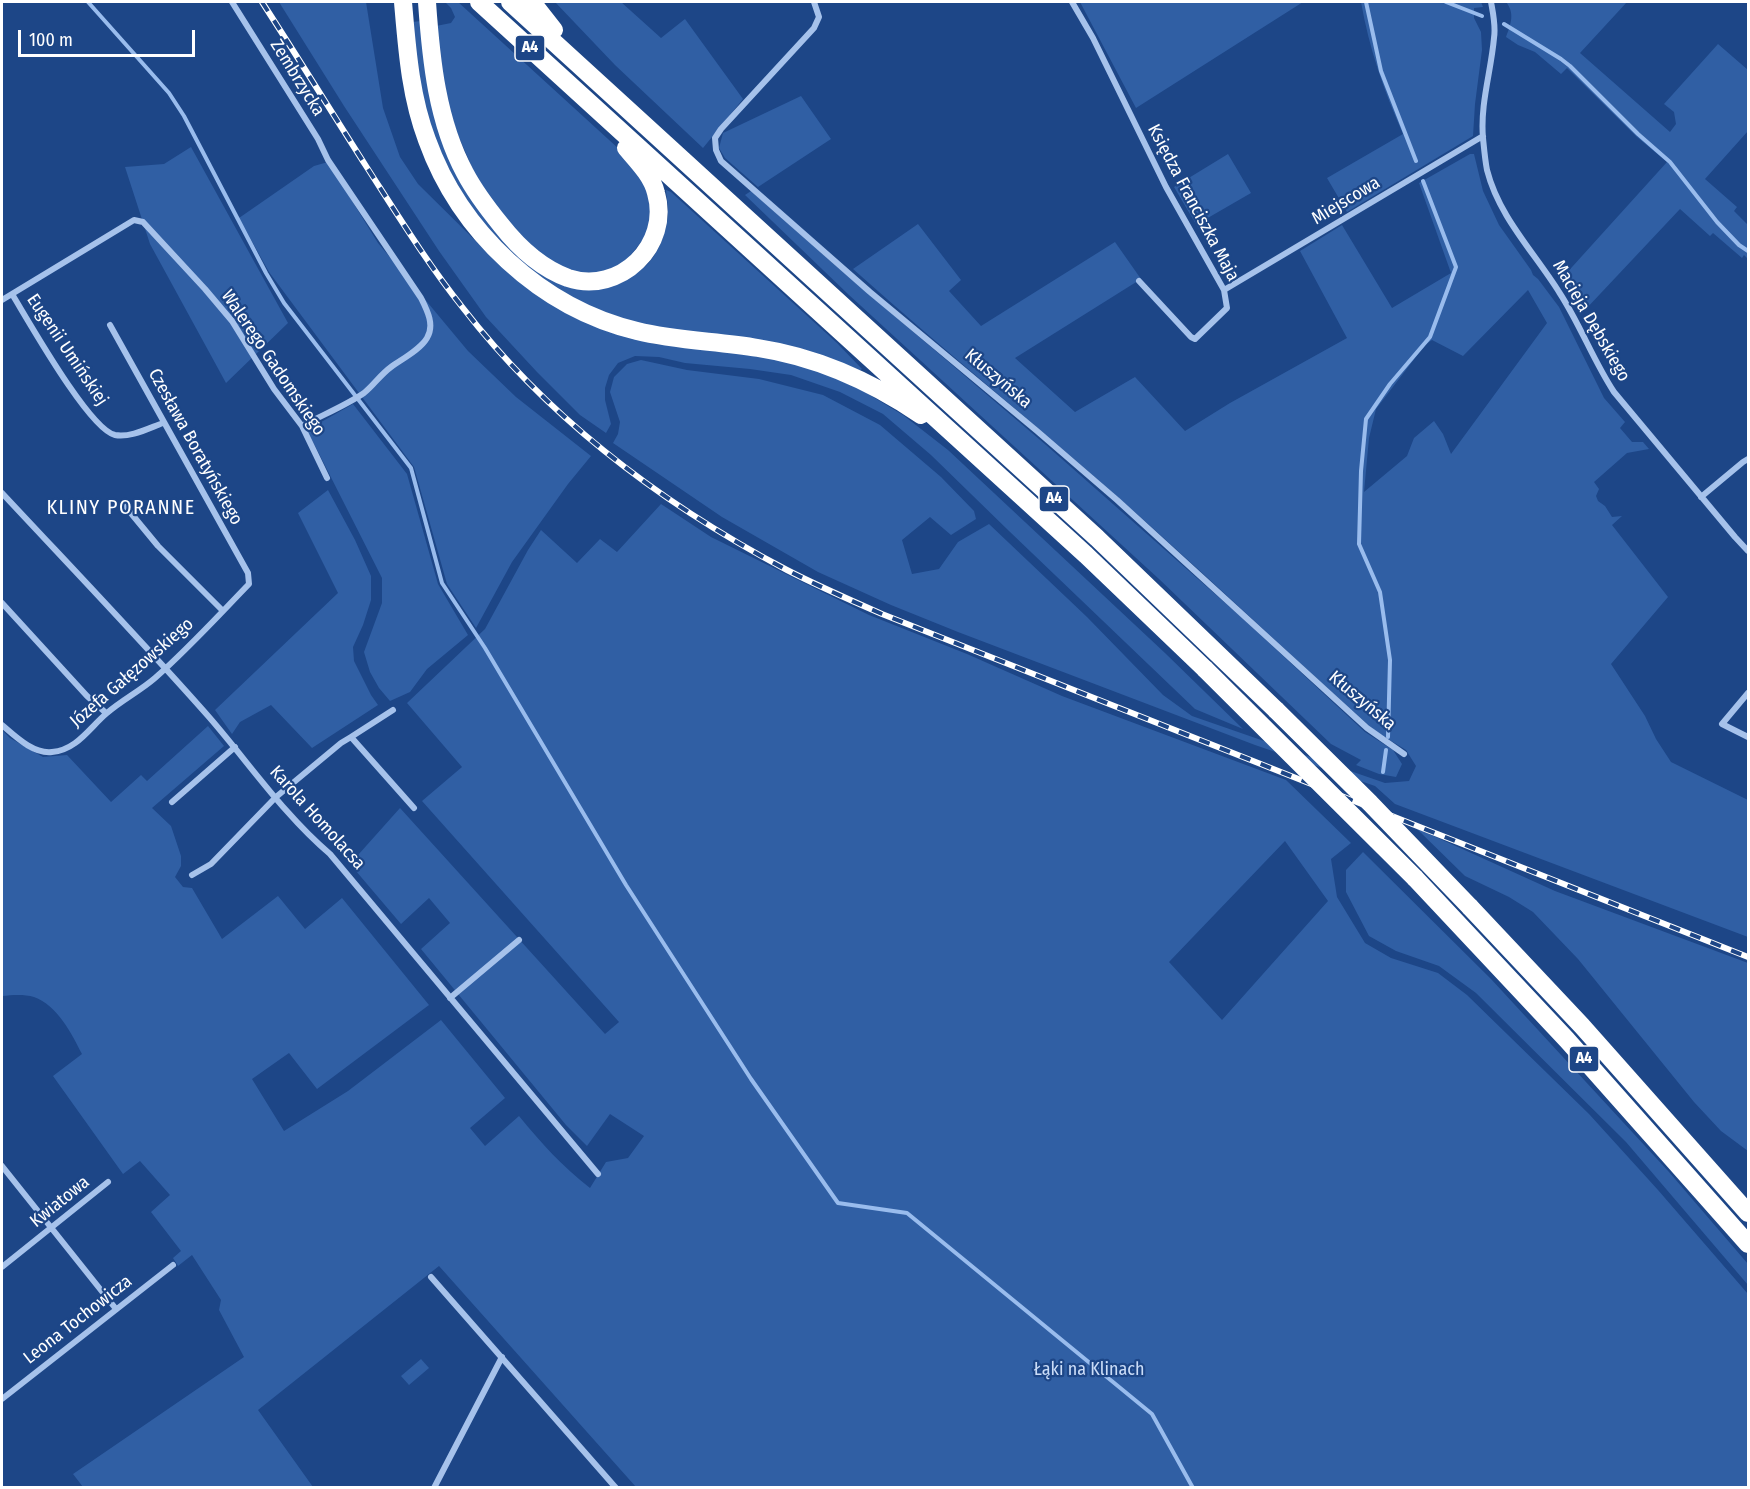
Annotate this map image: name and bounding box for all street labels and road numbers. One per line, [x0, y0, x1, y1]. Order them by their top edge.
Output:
road number: A4 [515, 35, 545, 61]
street label: Zembrzycka [265, 36, 329, 120]
street label: Księdza Franciszka Maja [1143, 121, 1243, 285]
street label: Miejscowa [1308, 172, 1384, 230]
street label: Macieja Dębskiego [1548, 257, 1634, 385]
street label: Walerego Gadomskiego [216, 286, 330, 440]
street label: Eugenii Umińskiej [22, 290, 112, 410]
street label: Kłuszyńska [960, 345, 1036, 413]
street label: Czesława Boratyńskiego [143, 365, 247, 529]
road number: A4 [1039, 486, 1069, 512]
street label: Józefa Gałęzowskiego [66, 614, 198, 732]
street label: Kłuszyńska [1324, 667, 1400, 735]
street label: Karola Homolacsa [265, 762, 369, 874]
road number: A4 [1569, 1046, 1599, 1072]
street label: Kwiatowa [26, 1172, 94, 1232]
street label: Leona Tochowicza [19, 1271, 137, 1369]

